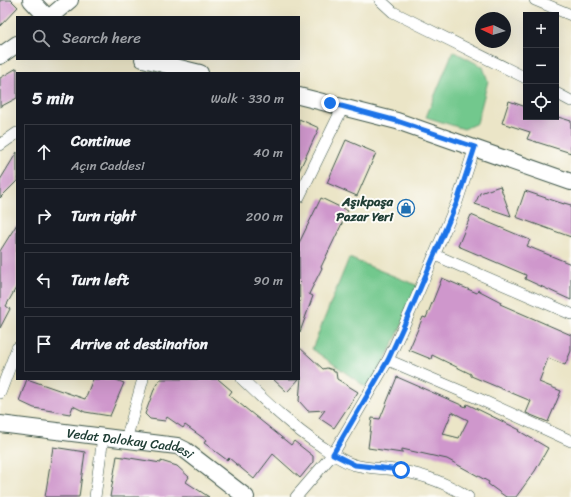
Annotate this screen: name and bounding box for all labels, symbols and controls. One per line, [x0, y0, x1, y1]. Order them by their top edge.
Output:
north arrow [475, 12, 511, 48]
map controls [523, 12, 559, 120]
button: + [523, 12, 559, 48]
search box [16, 16, 300, 60]
text: Search here [62, 25, 141, 51]
icon: search [30, 27, 52, 49]
button: − [523, 48, 559, 84]
text: 5 min [32, 83, 74, 113]
button: locate [523, 84, 559, 120]
text: Walk · 330 m [211, 87, 284, 110]
route end [321, 94, 339, 112]
text: Continue [71, 128, 131, 154]
icon: ahead [33, 141, 55, 163]
text: 40 m [253, 141, 283, 164]
text: Açın Caddesi [71, 154, 145, 177]
place label: Aşıkpaşa Pazar Yeri [336, 190, 394, 228]
shop icon: Aşıkpaşa Pazar Yeri [396, 198, 416, 218]
text: Turn right [71, 203, 136, 229]
icon: right [33, 205, 55, 227]
text: 200 m [246, 205, 283, 228]
text: Turn left [71, 267, 129, 293]
icon: left [33, 269, 55, 291]
text: 90 m [253, 269, 283, 292]
text: Arrive at destination [71, 331, 208, 357]
icon: arrive [33, 333, 55, 355]
street label: Vedat Dalokay Caddesi [66, 421, 200, 465]
route start [392, 461, 410, 479]

